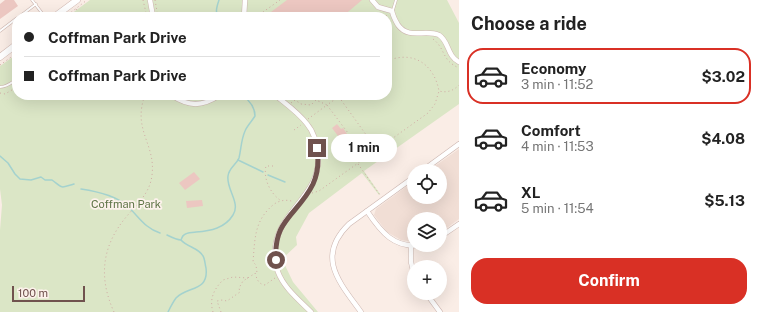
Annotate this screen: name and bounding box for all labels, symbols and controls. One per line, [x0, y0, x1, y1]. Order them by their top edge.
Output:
text: Choose a ride [471, 13, 587, 34]
text: Coffman Park Drive [48, 29, 187, 46]
icon: car [473, 58, 509, 94]
text: Economy [521, 60, 586, 77]
text: Coffman Park Drive [48, 67, 187, 84]
text: $3.02 [702, 68, 745, 85]
text: 3 min · 11:52 [521, 77, 593, 92]
icon: car [473, 120, 509, 156]
text: Comfort [521, 122, 581, 139]
text: $4.08 [701, 130, 745, 147]
callout: 1 min [331, 134, 397, 162]
route end [308, 139, 326, 157]
text: 4 min · 11:53 [521, 139, 594, 154]
text: 1 min [348, 140, 380, 155]
map controls [407, 164, 447, 300]
button: locate [407, 164, 447, 204]
icon: car [473, 182, 509, 218]
text: XL [521, 184, 540, 201]
text: $5.13 [704, 192, 745, 209]
park label: Coffman Park [91, 198, 161, 210]
text: 5 min · 11:54 [521, 201, 594, 216]
button: layers [407, 212, 447, 252]
route start [267, 251, 285, 269]
button: Confirm [471, 258, 747, 304]
button: + [407, 260, 447, 300]
scale bar [12, 284, 85, 303]
text: 100 m [18, 287, 48, 299]

